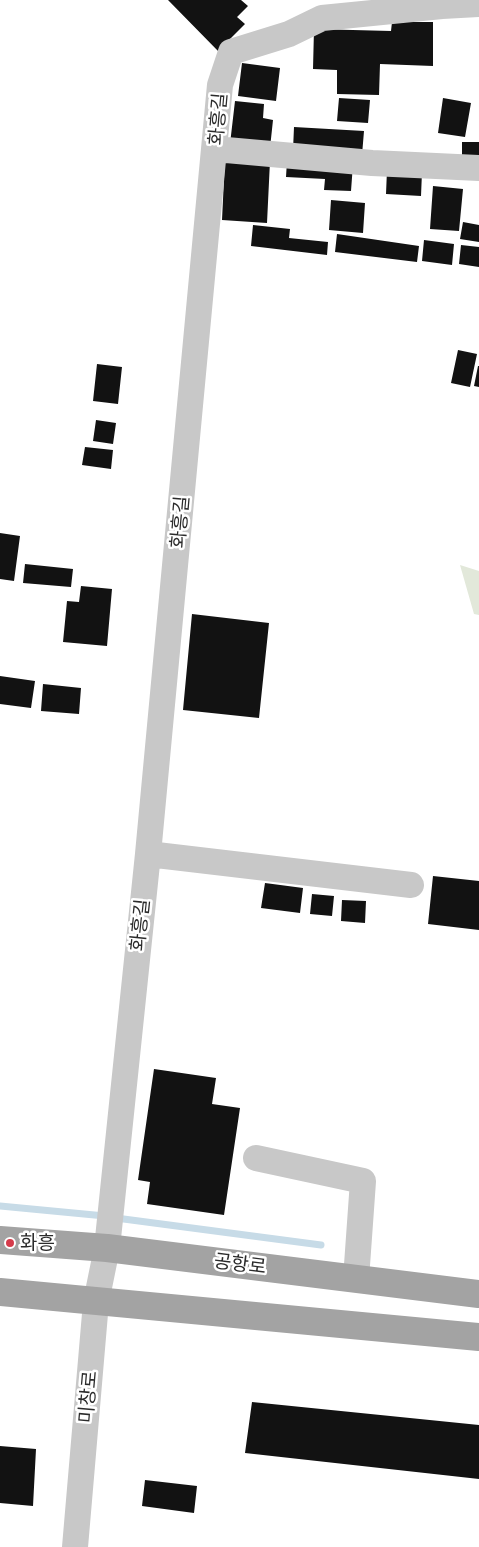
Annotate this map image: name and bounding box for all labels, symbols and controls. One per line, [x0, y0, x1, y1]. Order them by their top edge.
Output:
street label: 화흥길 [204, 92, 232, 146]
street label: 화흥길 [166, 495, 194, 549]
street label: 화흥길 [126, 898, 154, 952]
place label: 화흥 [20, 1232, 55, 1254]
marker: 화흥 [4, 1237, 16, 1249]
street label: 공항로 [213, 1249, 267, 1279]
street label: 미창로 [74, 1370, 102, 1424]

